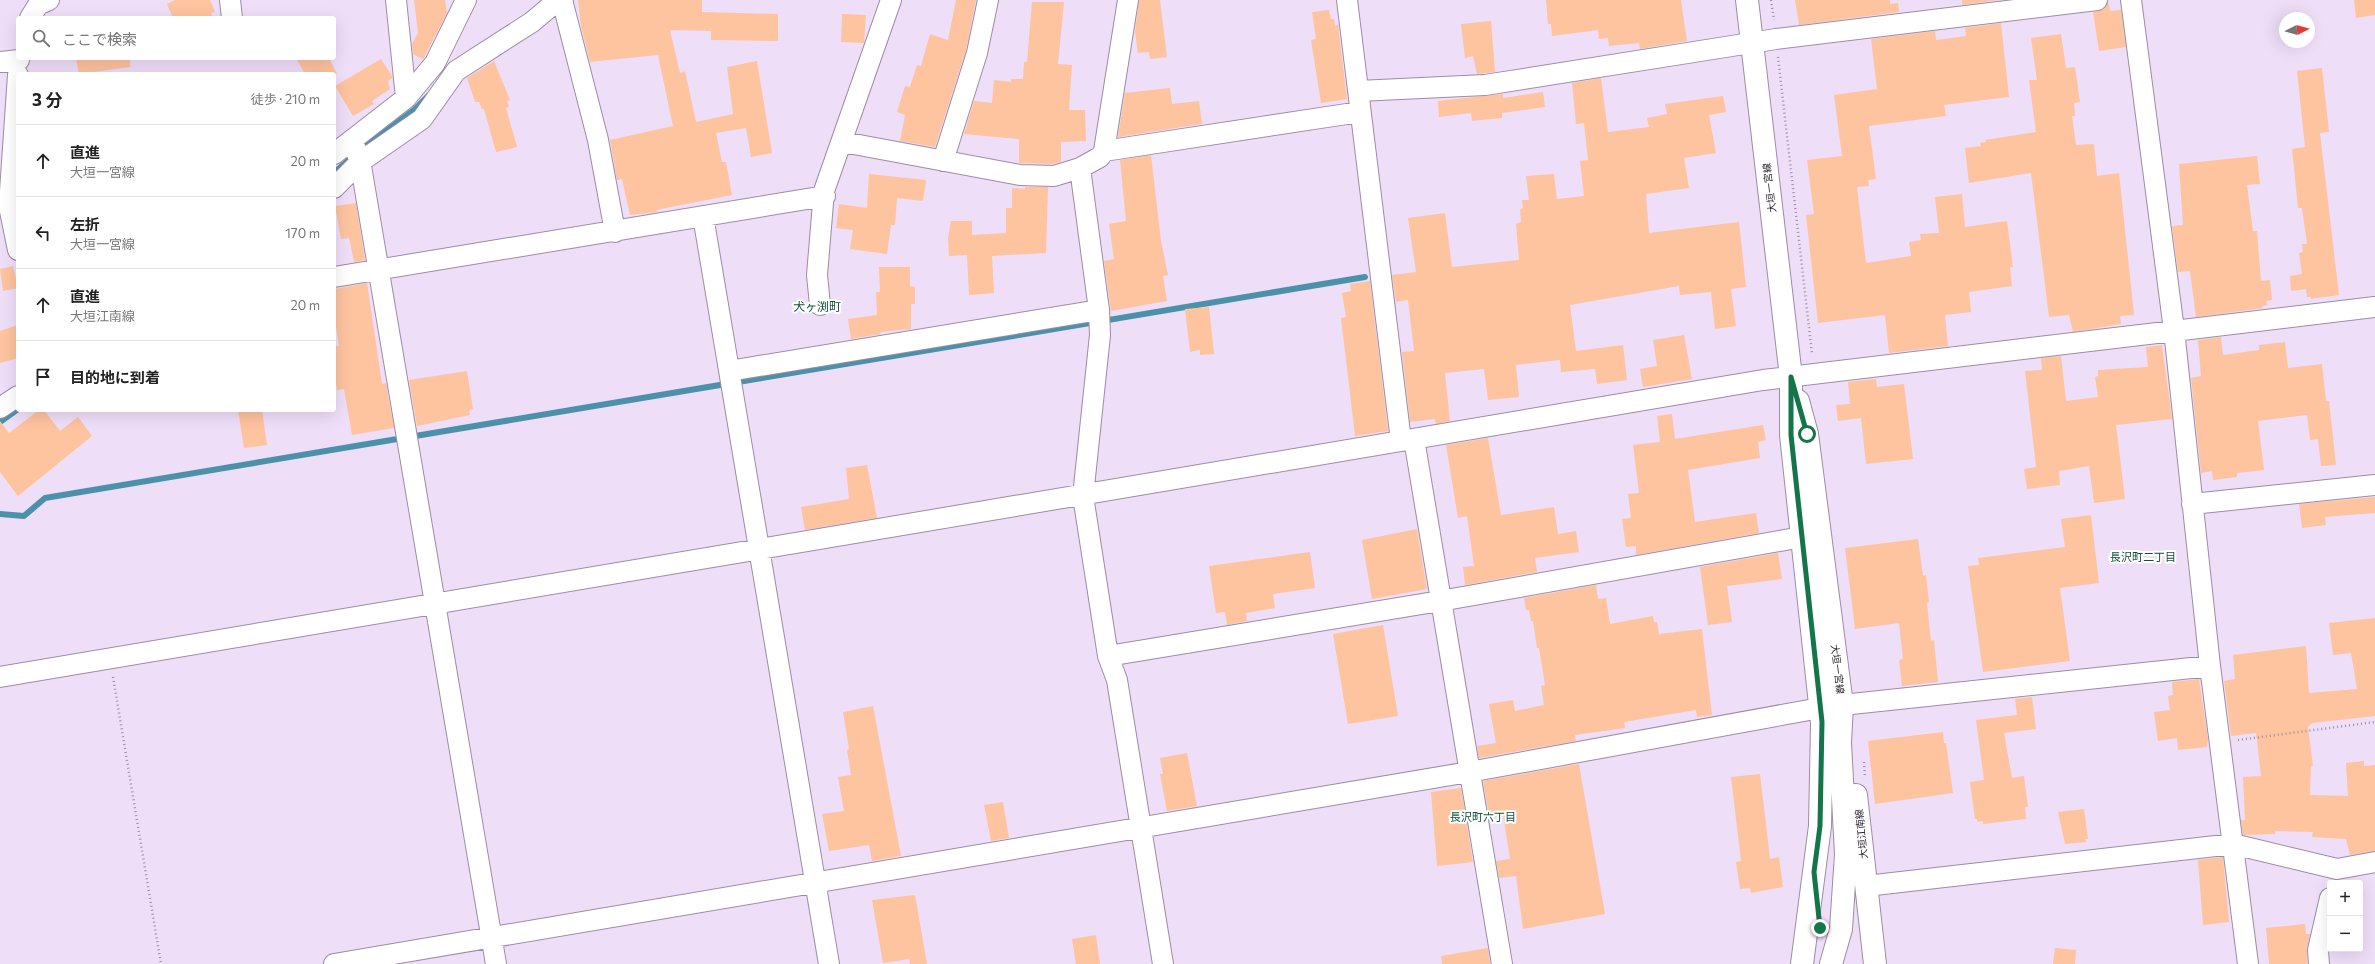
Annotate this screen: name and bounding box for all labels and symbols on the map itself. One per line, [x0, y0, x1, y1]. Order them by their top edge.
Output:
north arrow [2279, 12, 2315, 48]
street label: 大垣一宮線 [1760, 162, 1778, 214]
district label: 犬ヶ渕町 [793, 299, 841, 313]
route start [1798, 425, 1816, 443]
district label: 長沢町二丁目 [2110, 550, 2176, 563]
street label: 大垣一宮線 [1829, 643, 1847, 695]
street label: 大垣江南線 [1852, 809, 1870, 859]
district label: 長沢町六丁目 [1450, 810, 1516, 823]
route end [1811, 919, 1829, 937]

